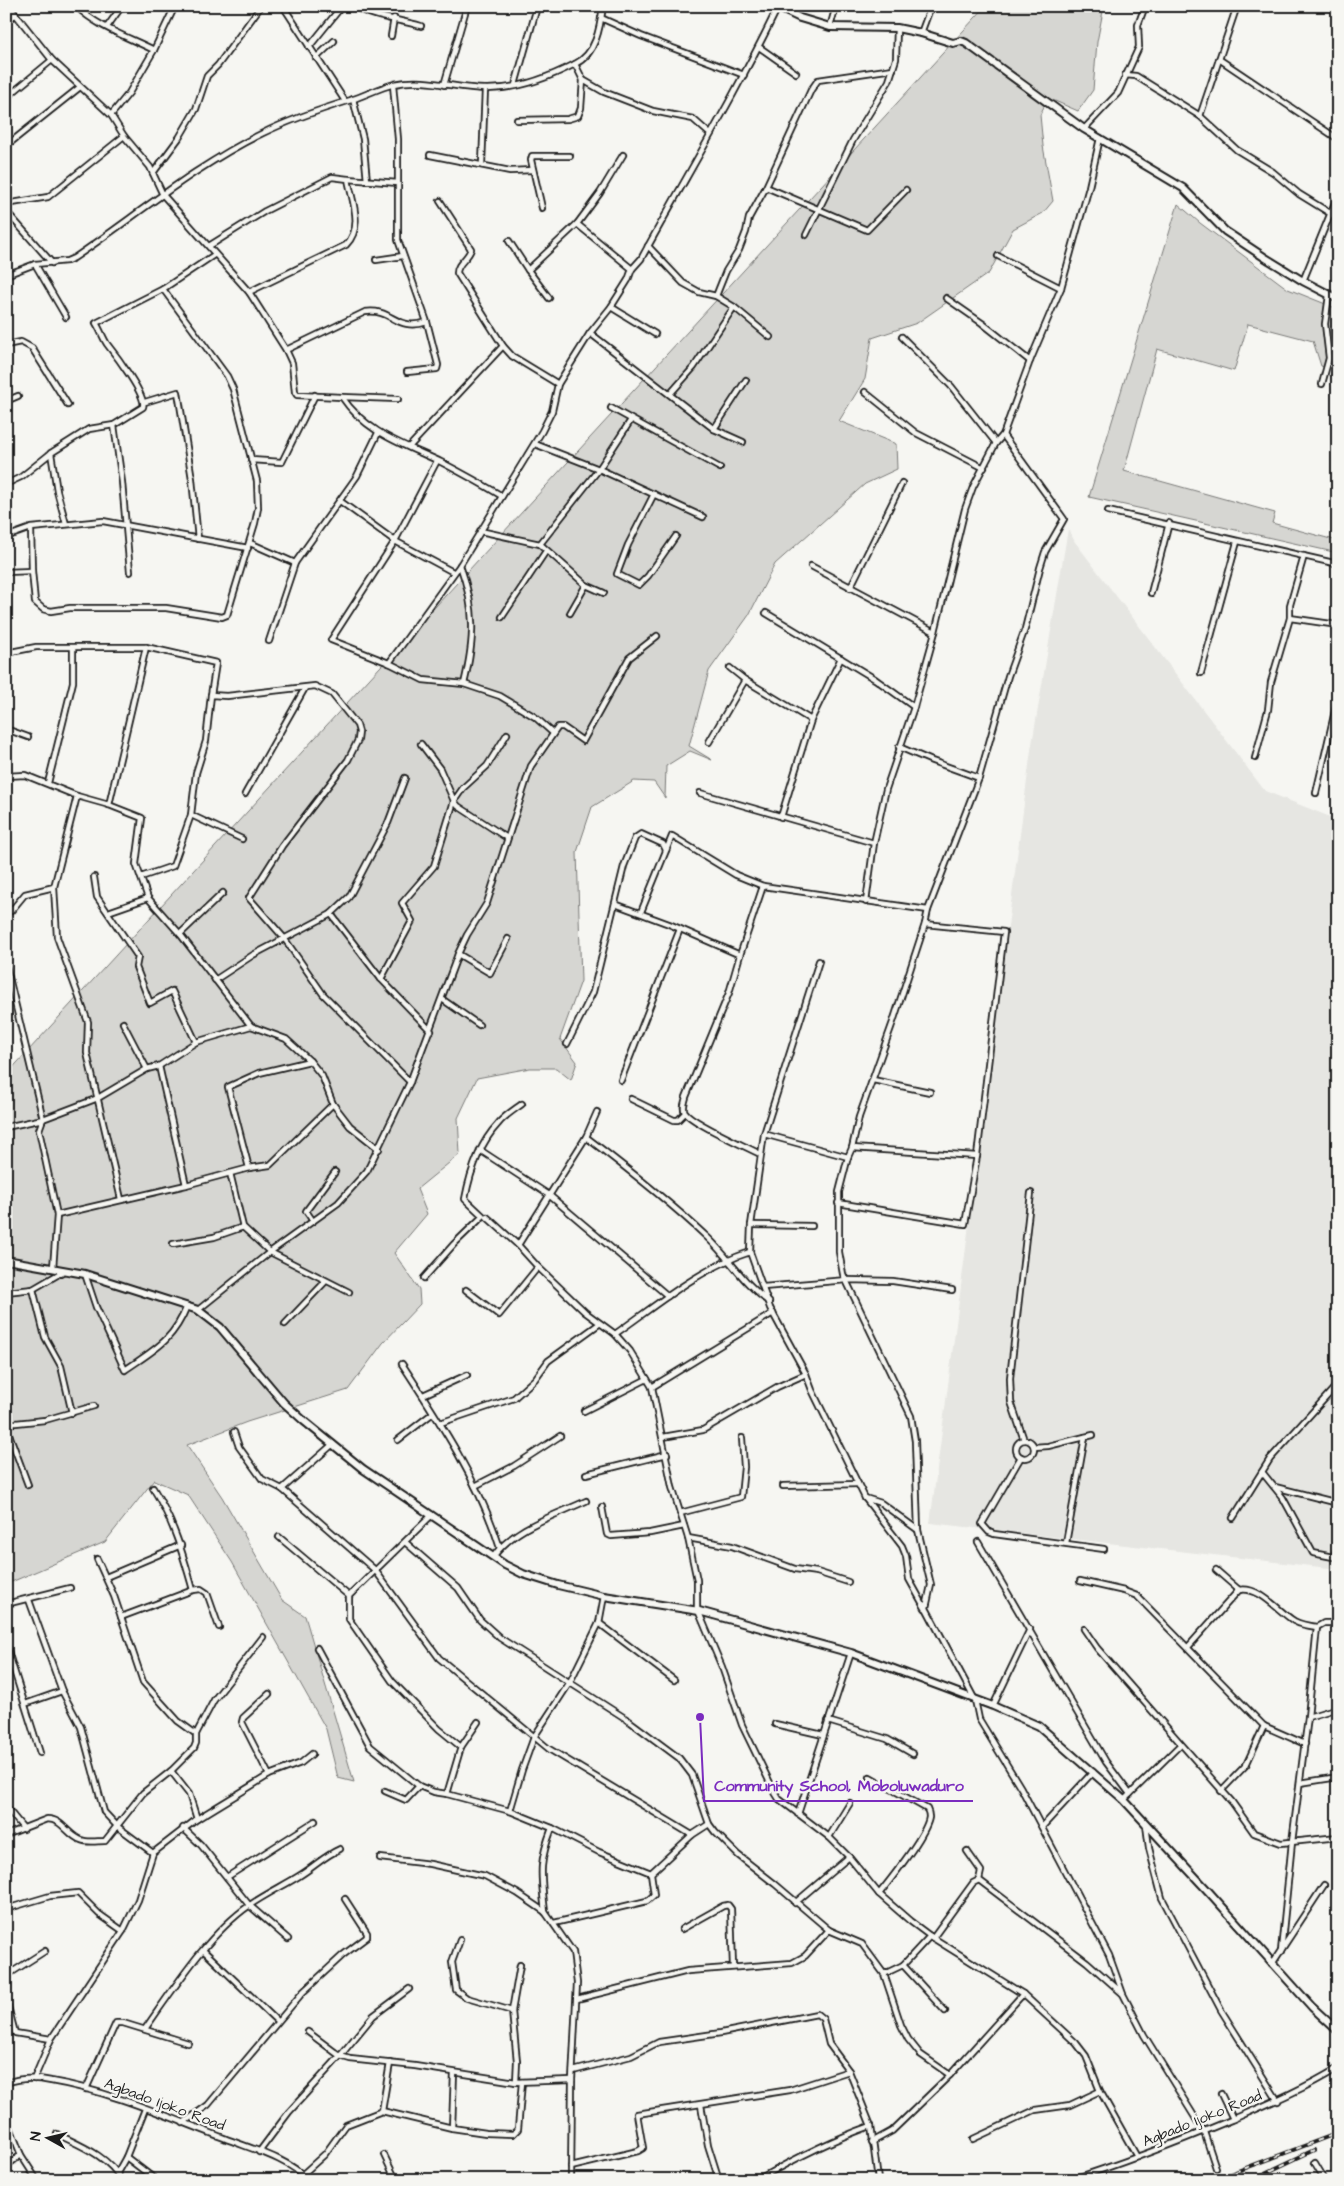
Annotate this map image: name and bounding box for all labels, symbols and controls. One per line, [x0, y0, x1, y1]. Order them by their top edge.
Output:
callout: Community School, Moboluwaduro [704, 1770, 973, 1801]
text: Community School, Moboluwaduro [714, 1775, 965, 1798]
street label: Agbado Ijoko Road [101, 2073, 228, 2137]
street label: Agbado Ijoko Road [1139, 2085, 1266, 2153]
north arrow [22, 2114, 72, 2164]
text: N [26, 2130, 47, 2142]

